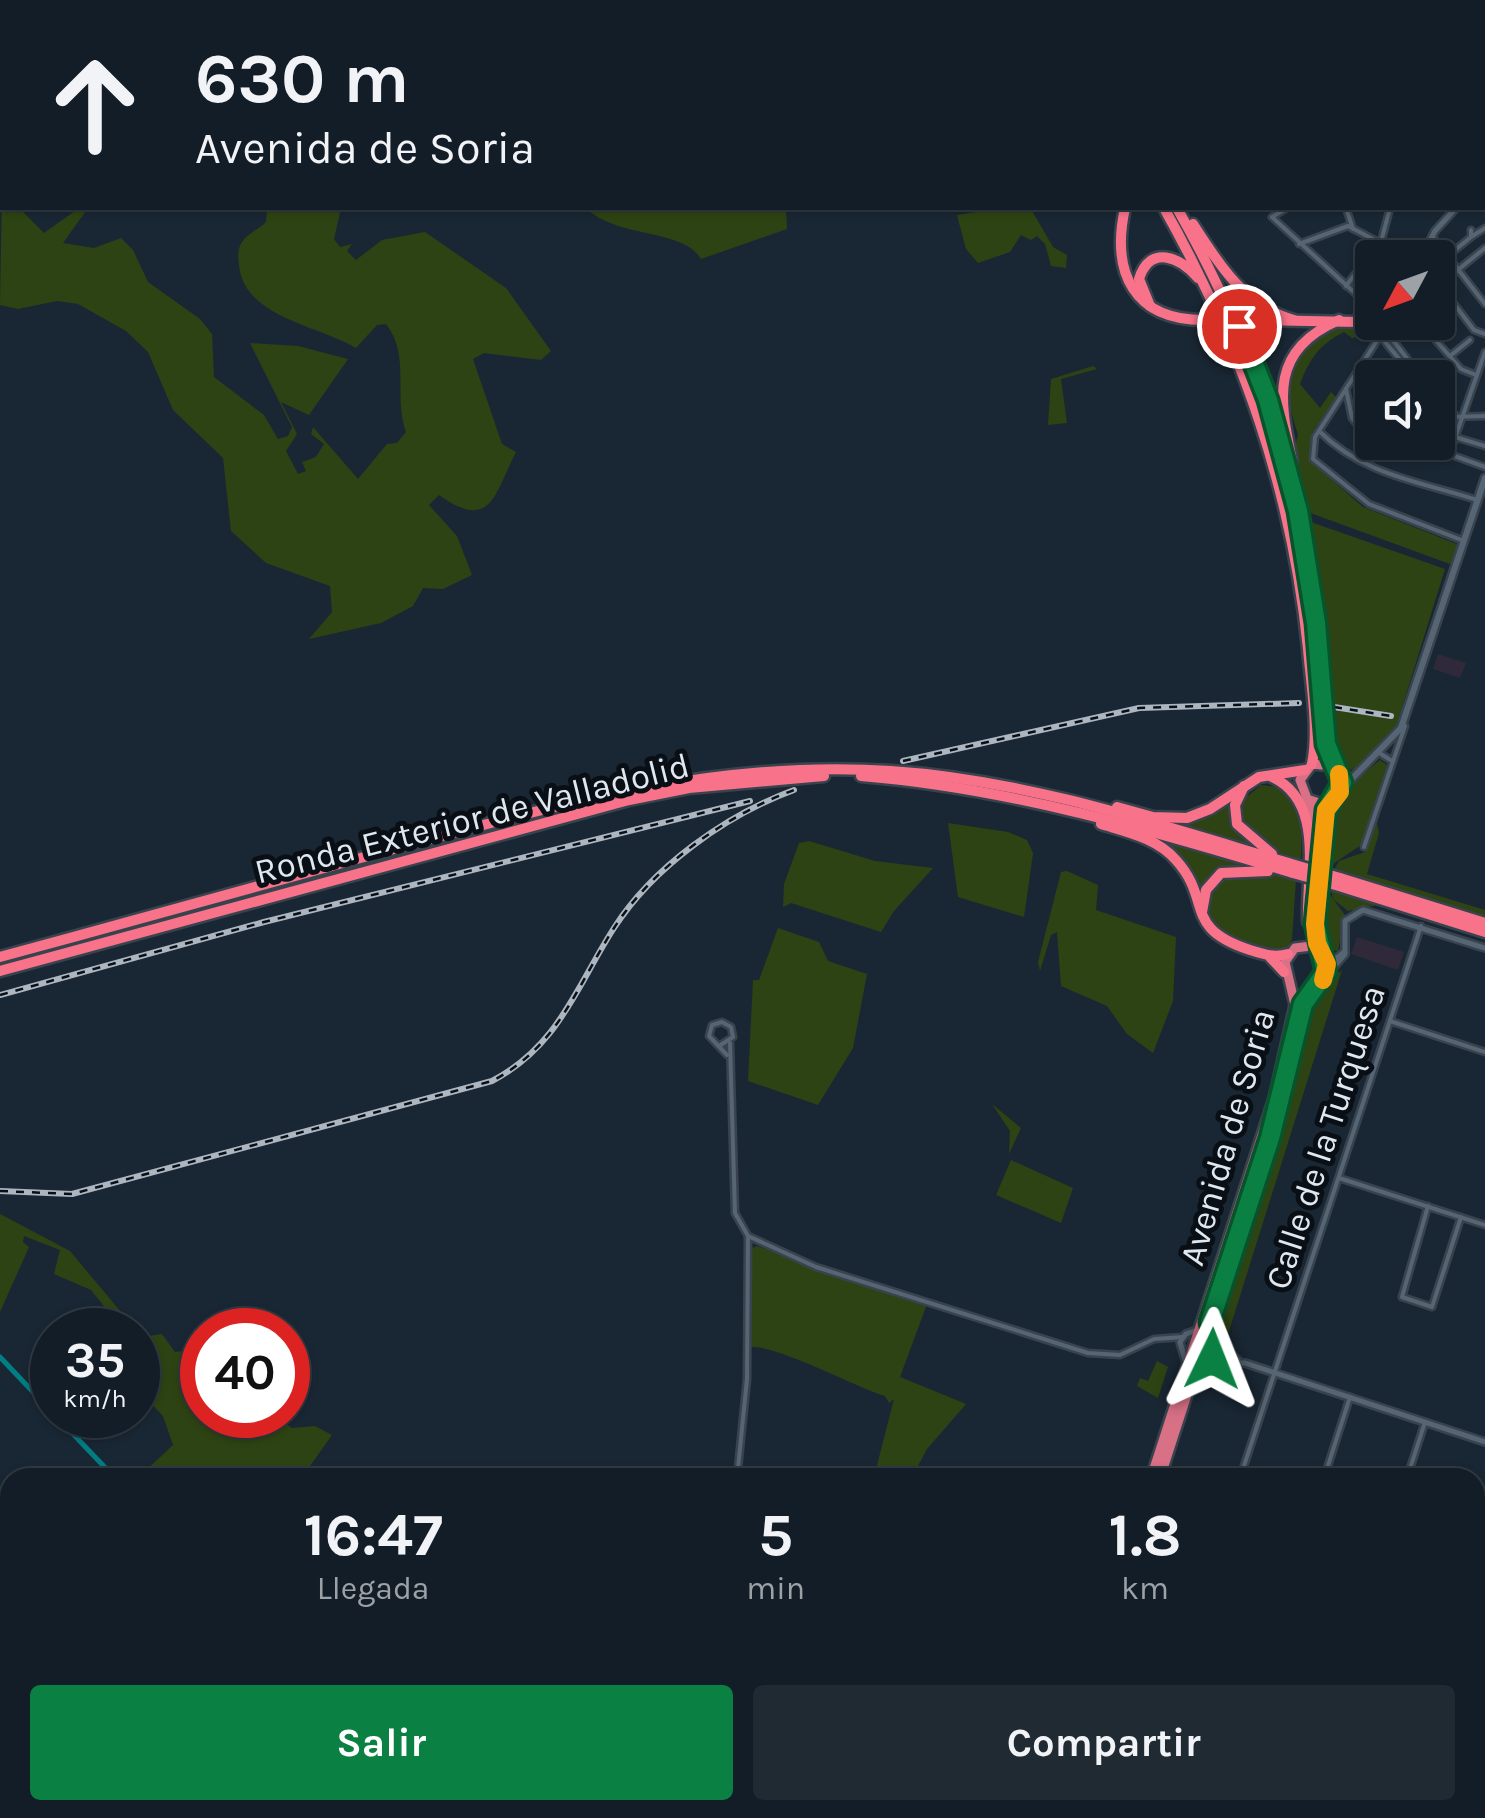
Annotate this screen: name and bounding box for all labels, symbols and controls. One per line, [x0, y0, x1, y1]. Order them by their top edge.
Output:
text: 630 m [195, 38, 409, 120]
icon: ahead [30, 40, 160, 170]
text: Avenida de Soria [195, 122, 535, 174]
north arrow [1355, 240, 1455, 340]
map controls [1355, 240, 1455, 460]
pin [1197, 284, 1282, 369]
icon: arrive [1212, 299, 1267, 354]
button: sound [1355, 360, 1455, 460]
street label: Ronda Exterior de Valladolid [251, 745, 694, 892]
street label: Calle de la Turquesa [1257, 980, 1394, 1294]
street label: Avenida de Soria [1171, 1004, 1284, 1270]
position arrow [1160, 1307, 1264, 1411]
speed limit sign: 40 [180, 1308, 310, 1438]
text: 35 [65, 1331, 125, 1390]
text: km/h [63, 1384, 127, 1413]
text: 16:47 [303, 1500, 443, 1570]
text: 5 [758, 1500, 793, 1570]
text: 1.8 [1109, 1500, 1182, 1570]
text: Llegada [317, 1570, 429, 1607]
text: min [746, 1570, 805, 1607]
text: km [1121, 1570, 1169, 1607]
button: Salir [30, 1685, 733, 1800]
button: Compartir [753, 1685, 1455, 1800]

